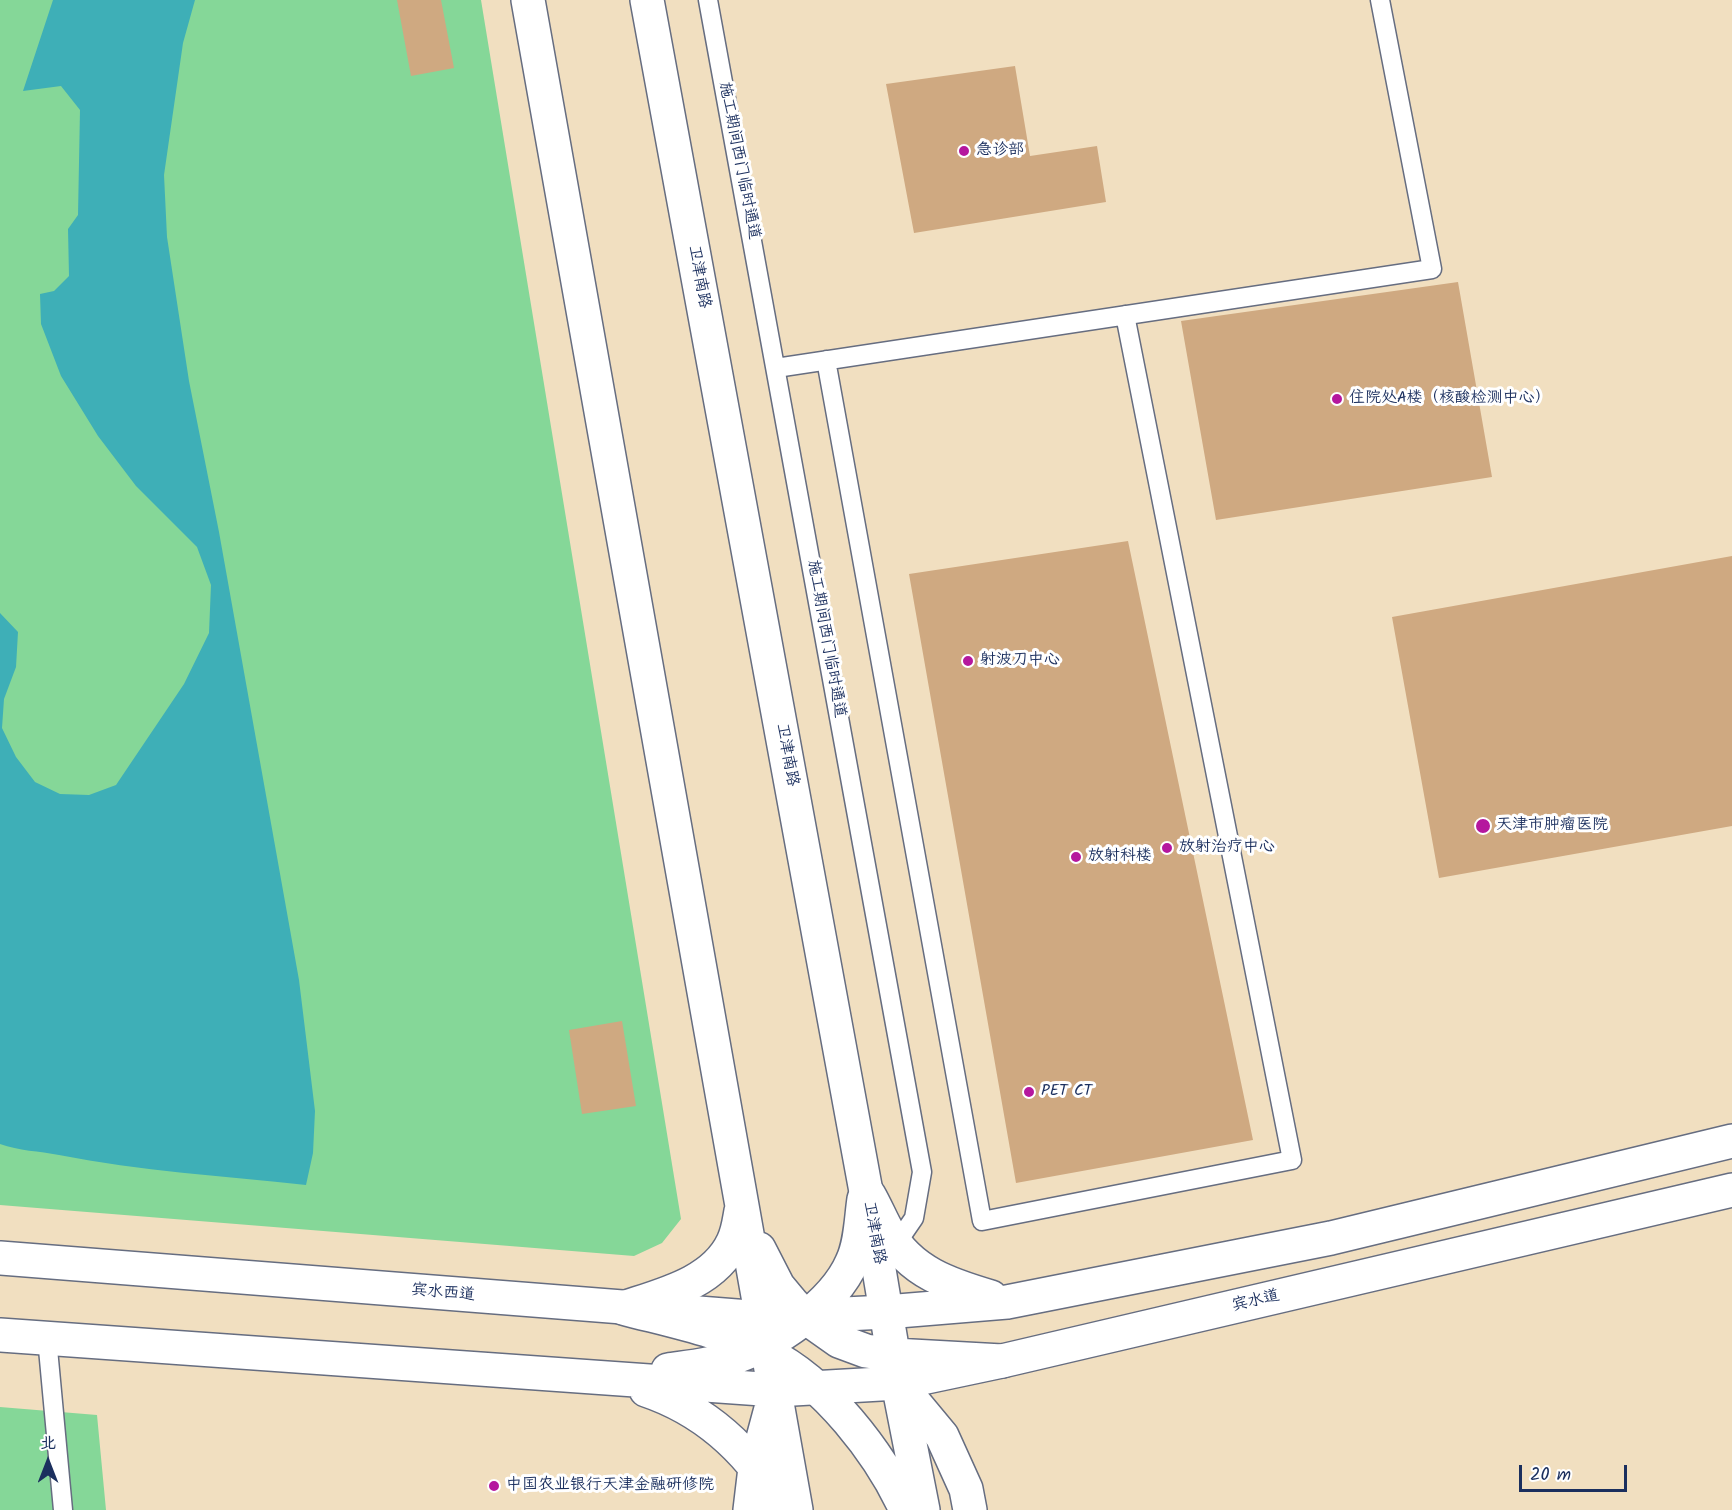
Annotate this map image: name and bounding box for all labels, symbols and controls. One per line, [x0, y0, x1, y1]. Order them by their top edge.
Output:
street label: 施工期间西门临时通道 [713, 81, 763, 241]
place label: 急诊部 [976, 141, 1024, 161]
marker: 急诊部 [957, 144, 971, 158]
street label: 卫津南路 [683, 244, 713, 310]
place label: 住院处A楼（核酸检测中心） [1349, 389, 1551, 409]
marker: 住院处A楼（核酸检测中心） [1330, 392, 1344, 406]
street label: 施工期间西门临时通道 [802, 559, 848, 719]
place label: 射波刀中心 [980, 651, 1060, 671]
marker: 射波刀中心 [961, 654, 975, 668]
street label: 卫津南路 [771, 722, 801, 788]
place label: 天津市肿瘤医院 [1496, 816, 1608, 836]
marker: 天津市肿瘤医院 [1474, 817, 1492, 835]
place label: 放射治疗中心 [1179, 838, 1275, 858]
marker: 放射治疗中心 [1160, 841, 1174, 855]
place label: 放射科楼 [1088, 847, 1152, 867]
marker: 放射科楼 [1069, 850, 1083, 864]
place label: PET CT [1041, 1082, 1092, 1102]
marker: PET CT [1022, 1085, 1036, 1099]
street label: 卫津南路 [858, 1200, 888, 1266]
street label: 宾水西道 [410, 1282, 476, 1306]
street label: 宾水道 [1230, 1287, 1282, 1317]
text: 北 [40, 1431, 56, 1456]
north arrow [18, 1432, 78, 1492]
scale bar [1522, 1453, 1630, 1491]
text: 20 m [1530, 1461, 1571, 1490]
place label: 中国农业银行天津金融研修院 [506, 1476, 714, 1496]
marker: 中国农业银行天津金融研修院 [487, 1479, 501, 1493]

